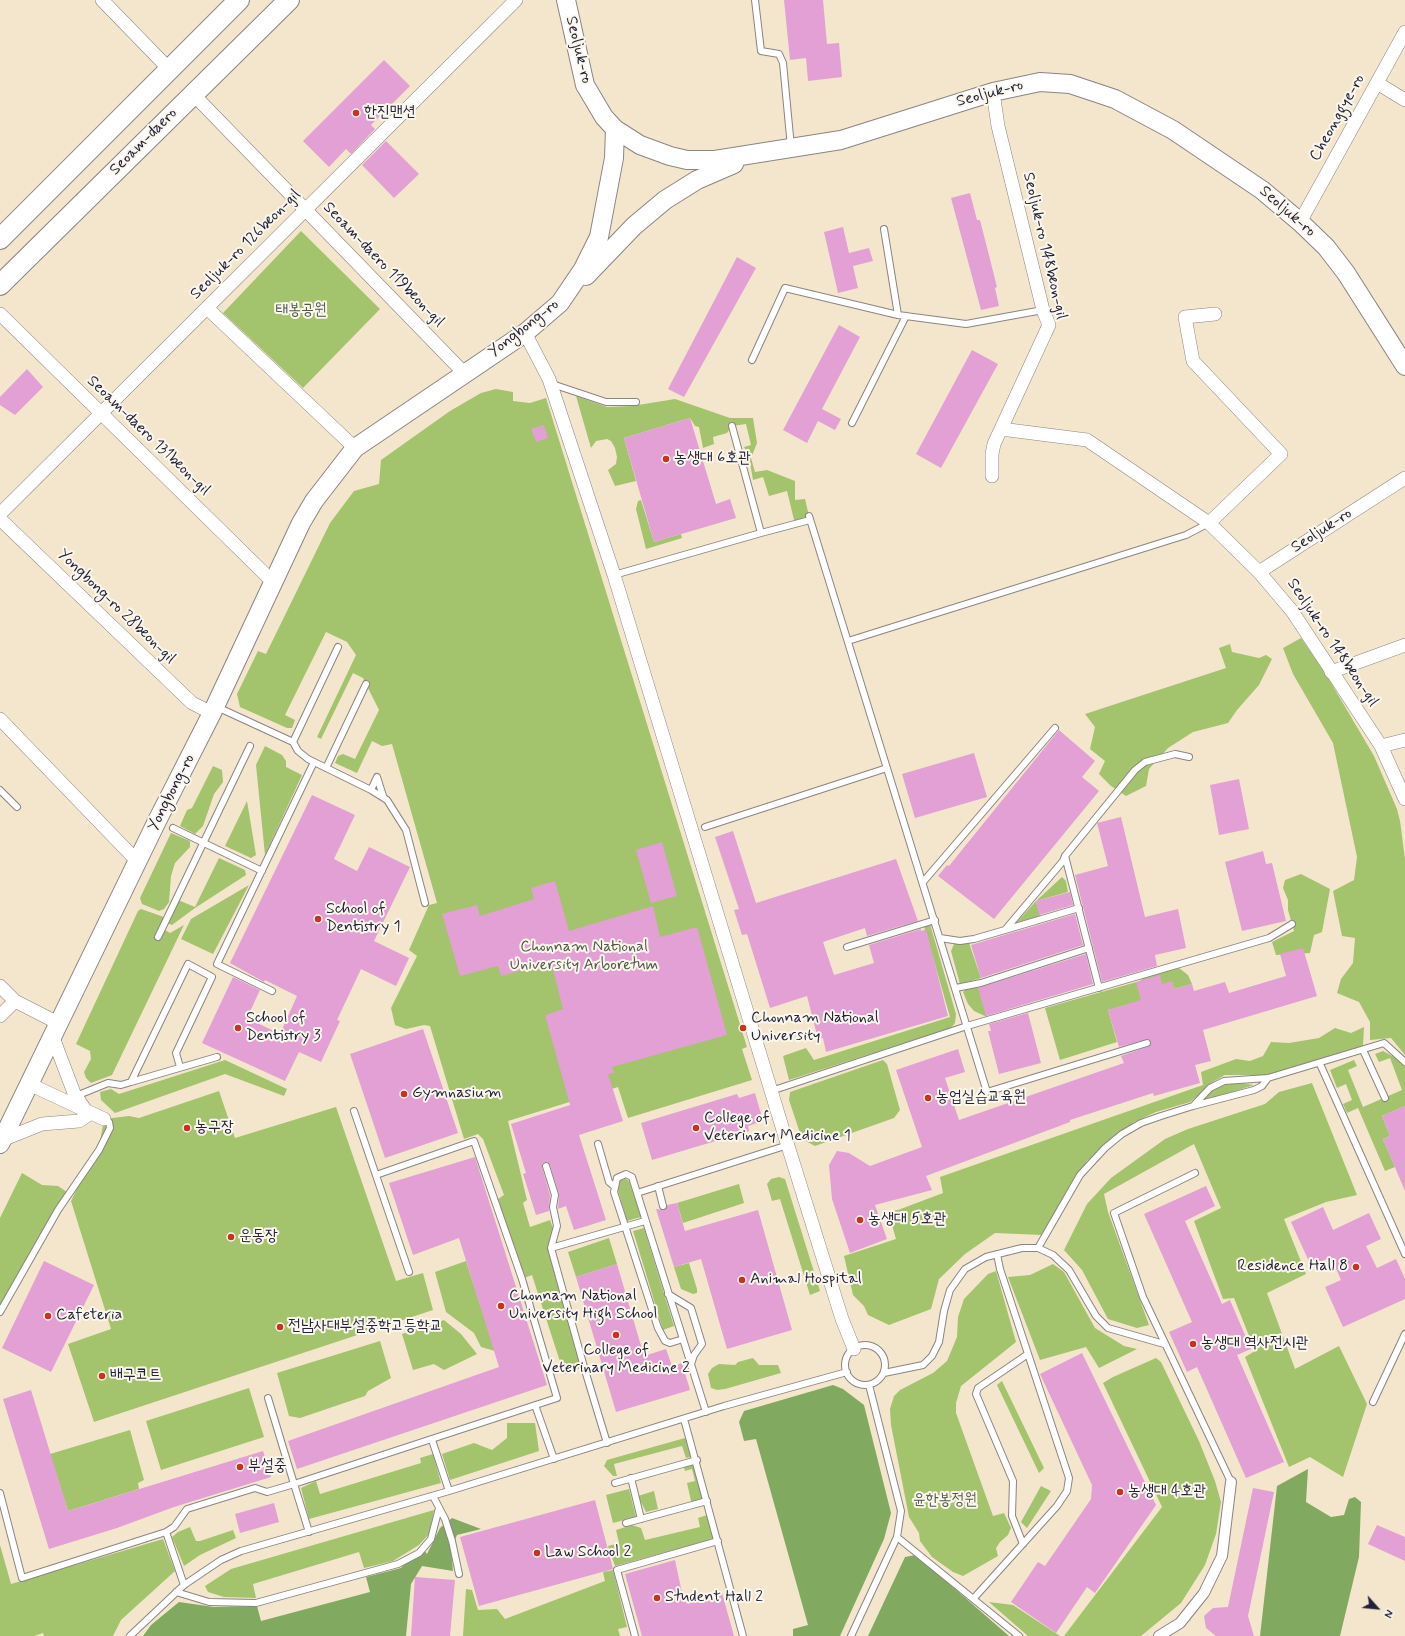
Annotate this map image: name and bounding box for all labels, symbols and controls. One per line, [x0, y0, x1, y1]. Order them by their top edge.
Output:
street label: Seoljuk-ro [560, 14, 596, 86]
street label: Cheonggye-ro [1306, 71, 1370, 165]
street label: Seoljuk-ro [954, 76, 1026, 112]
place label: 한진맨션 [364, 103, 416, 123]
street label: Seoam-daero [106, 104, 182, 180]
marker: 한진맨션 [351, 108, 361, 118]
street label: Seoljuk-ro 148beon-gil [1018, 171, 1070, 321]
street label: Seoljuk-ro [1255, 182, 1319, 242]
street label: Seoljuk-ro 126beon-gil [187, 186, 305, 304]
street label: Seoam-daero 119beon-gil [318, 198, 448, 332]
street label: Yongbong-ro [485, 296, 563, 362]
park label: 태봉공원 [275, 301, 327, 321]
street label: Seoam-daero 131beon-gil [82, 372, 214, 500]
place label: 농생대 6호관 [674, 449, 751, 469]
marker: 농생대 6호관 [661, 454, 671, 464]
street label: Seoljuk-ro [1288, 504, 1356, 558]
street label: Yongbong-ro 28beon-gil [53, 546, 179, 668]
street label: Seoljuk-ro 148beon-gil [1282, 575, 1382, 711]
street label: Yongbong-ro [144, 751, 200, 835]
place label: School of Dentistry 1 [326, 900, 401, 938]
marker: School of Dentistry 1 [313, 914, 323, 924]
park label: Chonnam National University Arboretum [510, 938, 658, 976]
place label: School of Dentistry 3 [246, 1009, 321, 1047]
place label: Chonnam National University [751, 1009, 879, 1047]
marker: School of Dentistry 3 [233, 1023, 243, 1033]
marker: Chonnam National University [738, 1023, 748, 1033]
place label: Gymnasium [412, 1084, 502, 1104]
place label: 농업실습교육원 [936, 1088, 1026, 1108]
marker: Gymnasium [399, 1089, 409, 1099]
marker: 농업실습교육원 [923, 1093, 933, 1103]
place label: College of Veterinary Medicine 1 [704, 1109, 851, 1147]
place label: 농구장 [195, 1118, 234, 1138]
marker: 농구장 [182, 1123, 192, 1133]
marker: College of Veterinary Medicine 1 [691, 1123, 701, 1133]
place label: 농생대 5호관 [868, 1210, 946, 1230]
marker: 농생대 5호관 [855, 1215, 865, 1225]
place label: 운동장 [239, 1227, 278, 1247]
marker: 운동장 [226, 1232, 236, 1242]
place label: Residence Hall 8 [1237, 1257, 1348, 1277]
marker: Residence Hall 8 [1351, 1262, 1361, 1272]
place label: Animal Hospital [750, 1270, 862, 1290]
marker: Animal Hospital [737, 1275, 747, 1285]
place label: Chonnam National University High School [509, 1287, 657, 1325]
marker: Chonnam National University High School [496, 1301, 506, 1311]
place label: Cafeteria [56, 1306, 122, 1326]
marker: Cafeteria [43, 1311, 53, 1321]
place label: 전남사대부설중학고등학교 [288, 1317, 442, 1337]
marker: 전남사대부설중학고등학교 [275, 1322, 285, 1332]
marker: College of Veterinary Medicine 2 [611, 1330, 621, 1340]
place label: 농생대 역사전시관 [1201, 1334, 1308, 1354]
marker: 농생대 역사전시관 [1188, 1339, 1198, 1349]
place label: College of Veterinary Medicine 2 [542, 1341, 690, 1379]
place label: 배구코트 [110, 1366, 162, 1386]
marker: 배구코트 [97, 1371, 107, 1381]
place label: 부설중 [248, 1457, 287, 1477]
marker: 부설중 [235, 1462, 245, 1472]
place label: 농생대 4호관 [1128, 1482, 1206, 1502]
marker: 농생대 4호관 [1115, 1487, 1125, 1497]
park label: 윤한봉정원 [913, 1491, 977, 1511]
place label: Law School 2 [545, 1543, 631, 1563]
marker: Law School 2 [532, 1548, 542, 1558]
place label: Student Hall 2 [665, 1588, 763, 1608]
north arrow [1357, 1588, 1397, 1628]
marker: Student Hall 2 [652, 1593, 662, 1603]
text: N [1380, 1607, 1396, 1620]

